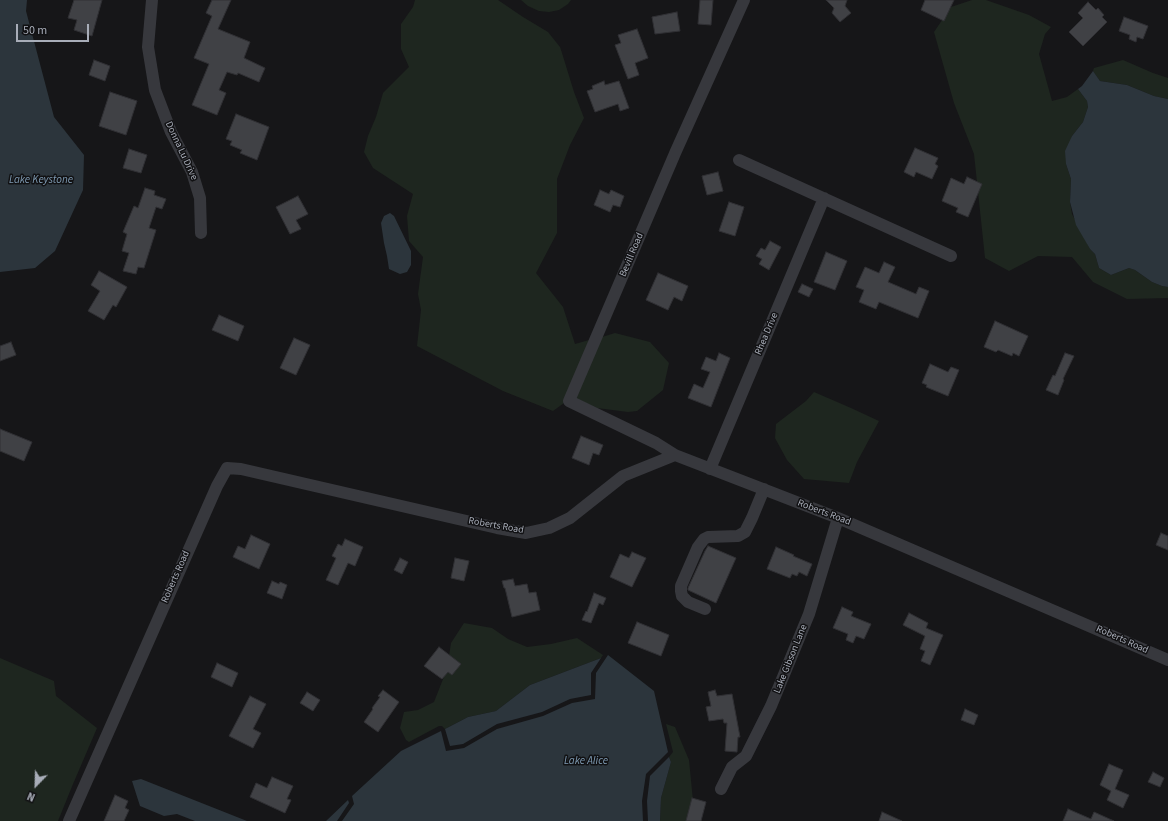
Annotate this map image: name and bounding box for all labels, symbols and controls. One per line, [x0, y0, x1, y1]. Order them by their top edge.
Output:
scale bar [18, 16, 91, 42]
text: 50 m [23, 22, 47, 39]
street label: Donna Lu Drive [162, 120, 200, 182]
water label: Lake Keystone [9, 174, 73, 188]
street label: Bevill Road [617, 231, 647, 279]
street label: Rhea Drive [753, 311, 781, 357]
street label: Roberts Road [796, 497, 852, 529]
street label: Roberts Road [467, 515, 525, 537]
street label: Roberts Road [159, 549, 193, 605]
street label: Lake Gibson Lane [772, 623, 810, 695]
street label: Roberts Road [1094, 623, 1150, 657]
water label: Lake Alice [564, 755, 608, 769]
north arrow [16, 765, 56, 805]
text: N [25, 788, 37, 805]

